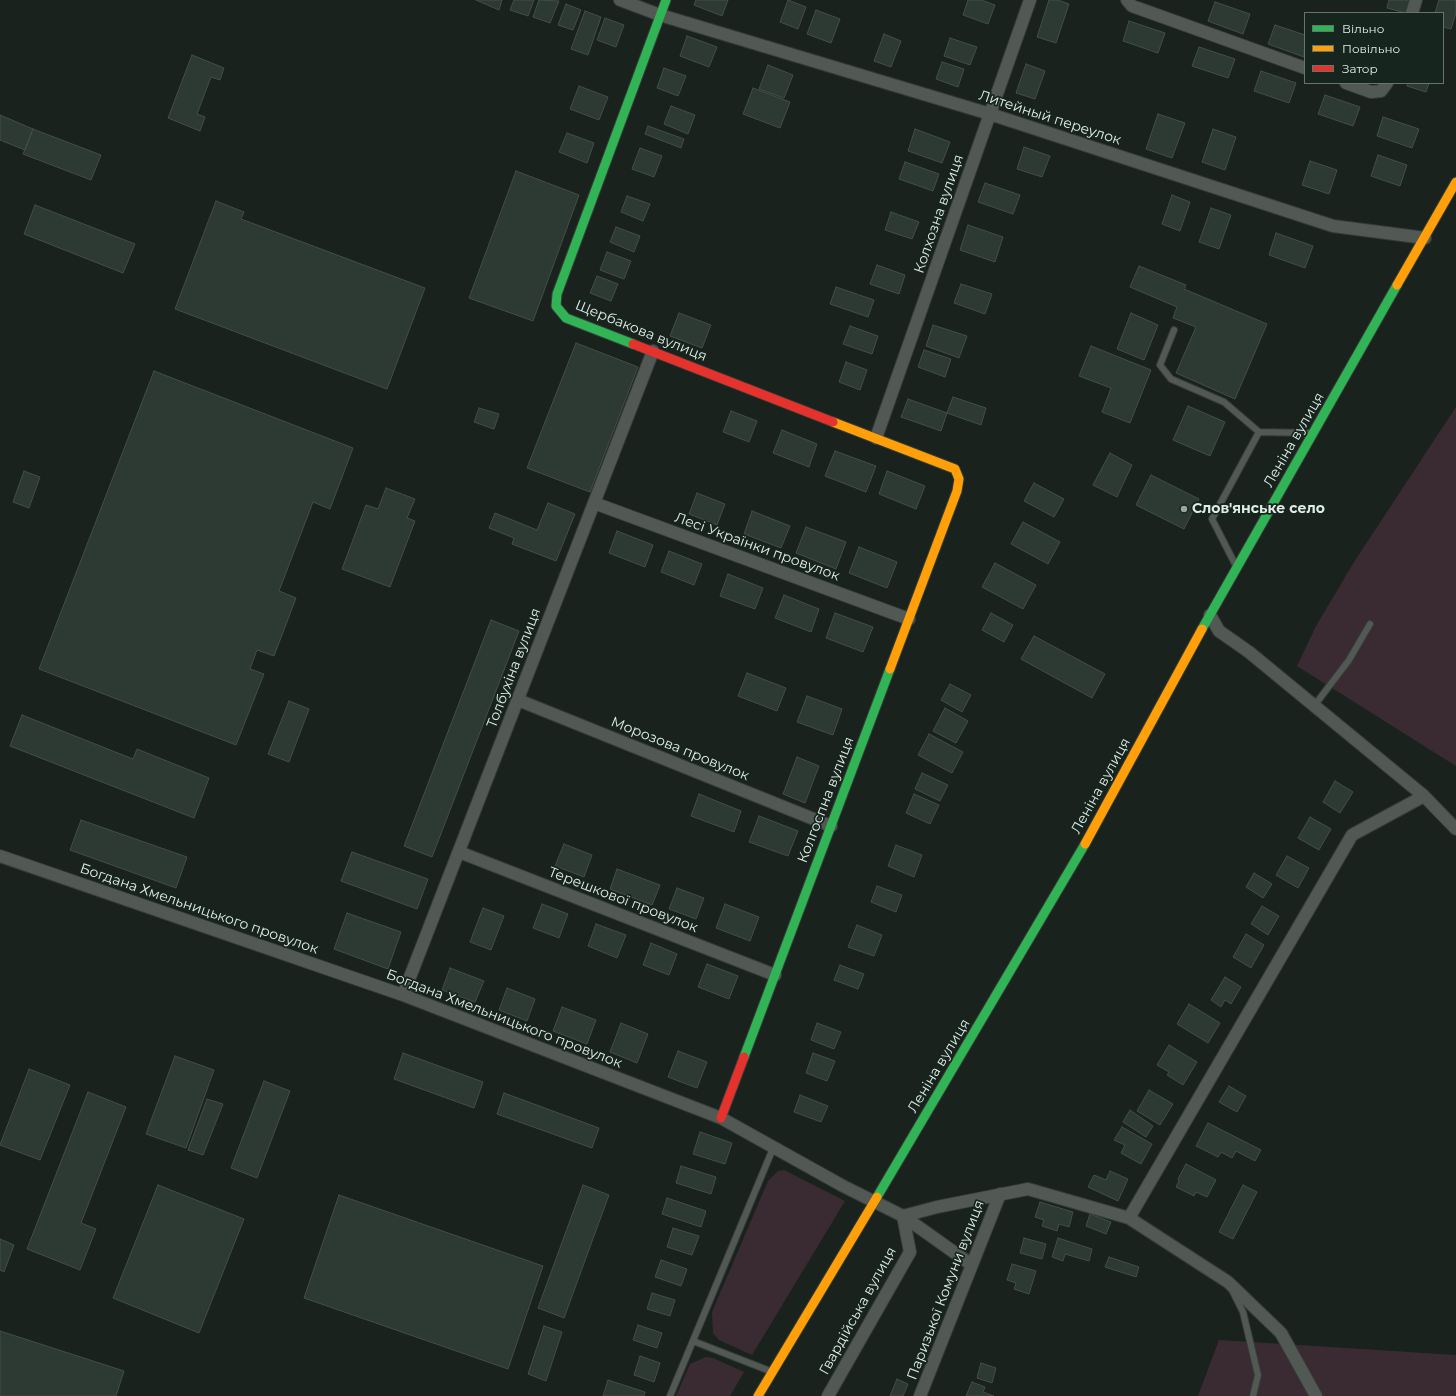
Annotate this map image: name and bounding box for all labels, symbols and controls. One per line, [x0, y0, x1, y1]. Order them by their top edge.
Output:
legend [1304, 12, 1444, 84]
text: Вільно [1342, 21, 1384, 36]
text: Повільно [1342, 41, 1400, 56]
text: Затор [1342, 61, 1378, 76]
street label: Литейный переулок [977, 87, 1123, 149]
street label: Колхозна вулиця [911, 152, 967, 276]
street label: Щербакова вулиця [573, 297, 709, 365]
street label: Леніна вулиця [1260, 390, 1328, 490]
place label: Слов'янське село [1192, 501, 1325, 517]
marker: Слов'янське село [1179, 504, 1189, 514]
street label: Лесі Українки провулок [672, 509, 842, 585]
street label: Толбухіна вулиця [483, 606, 545, 730]
street label: Морозова провулок [608, 714, 752, 784]
street label: Колгоспна вулиця [794, 735, 858, 865]
street label: Леніна вулиця [1068, 735, 1134, 837]
street label: Богдана Хмельницького провулок [78, 860, 320, 958]
street label: Терешкової провулок [546, 864, 700, 936]
street label: Богдана Хмельницького провулок [384, 966, 624, 1072]
street label: Леніна вулиця [904, 1016, 974, 1116]
street label: Паризької Комуни вулиця [904, 1198, 988, 1382]
street label: Гвардійська вулиця [816, 1244, 900, 1378]

